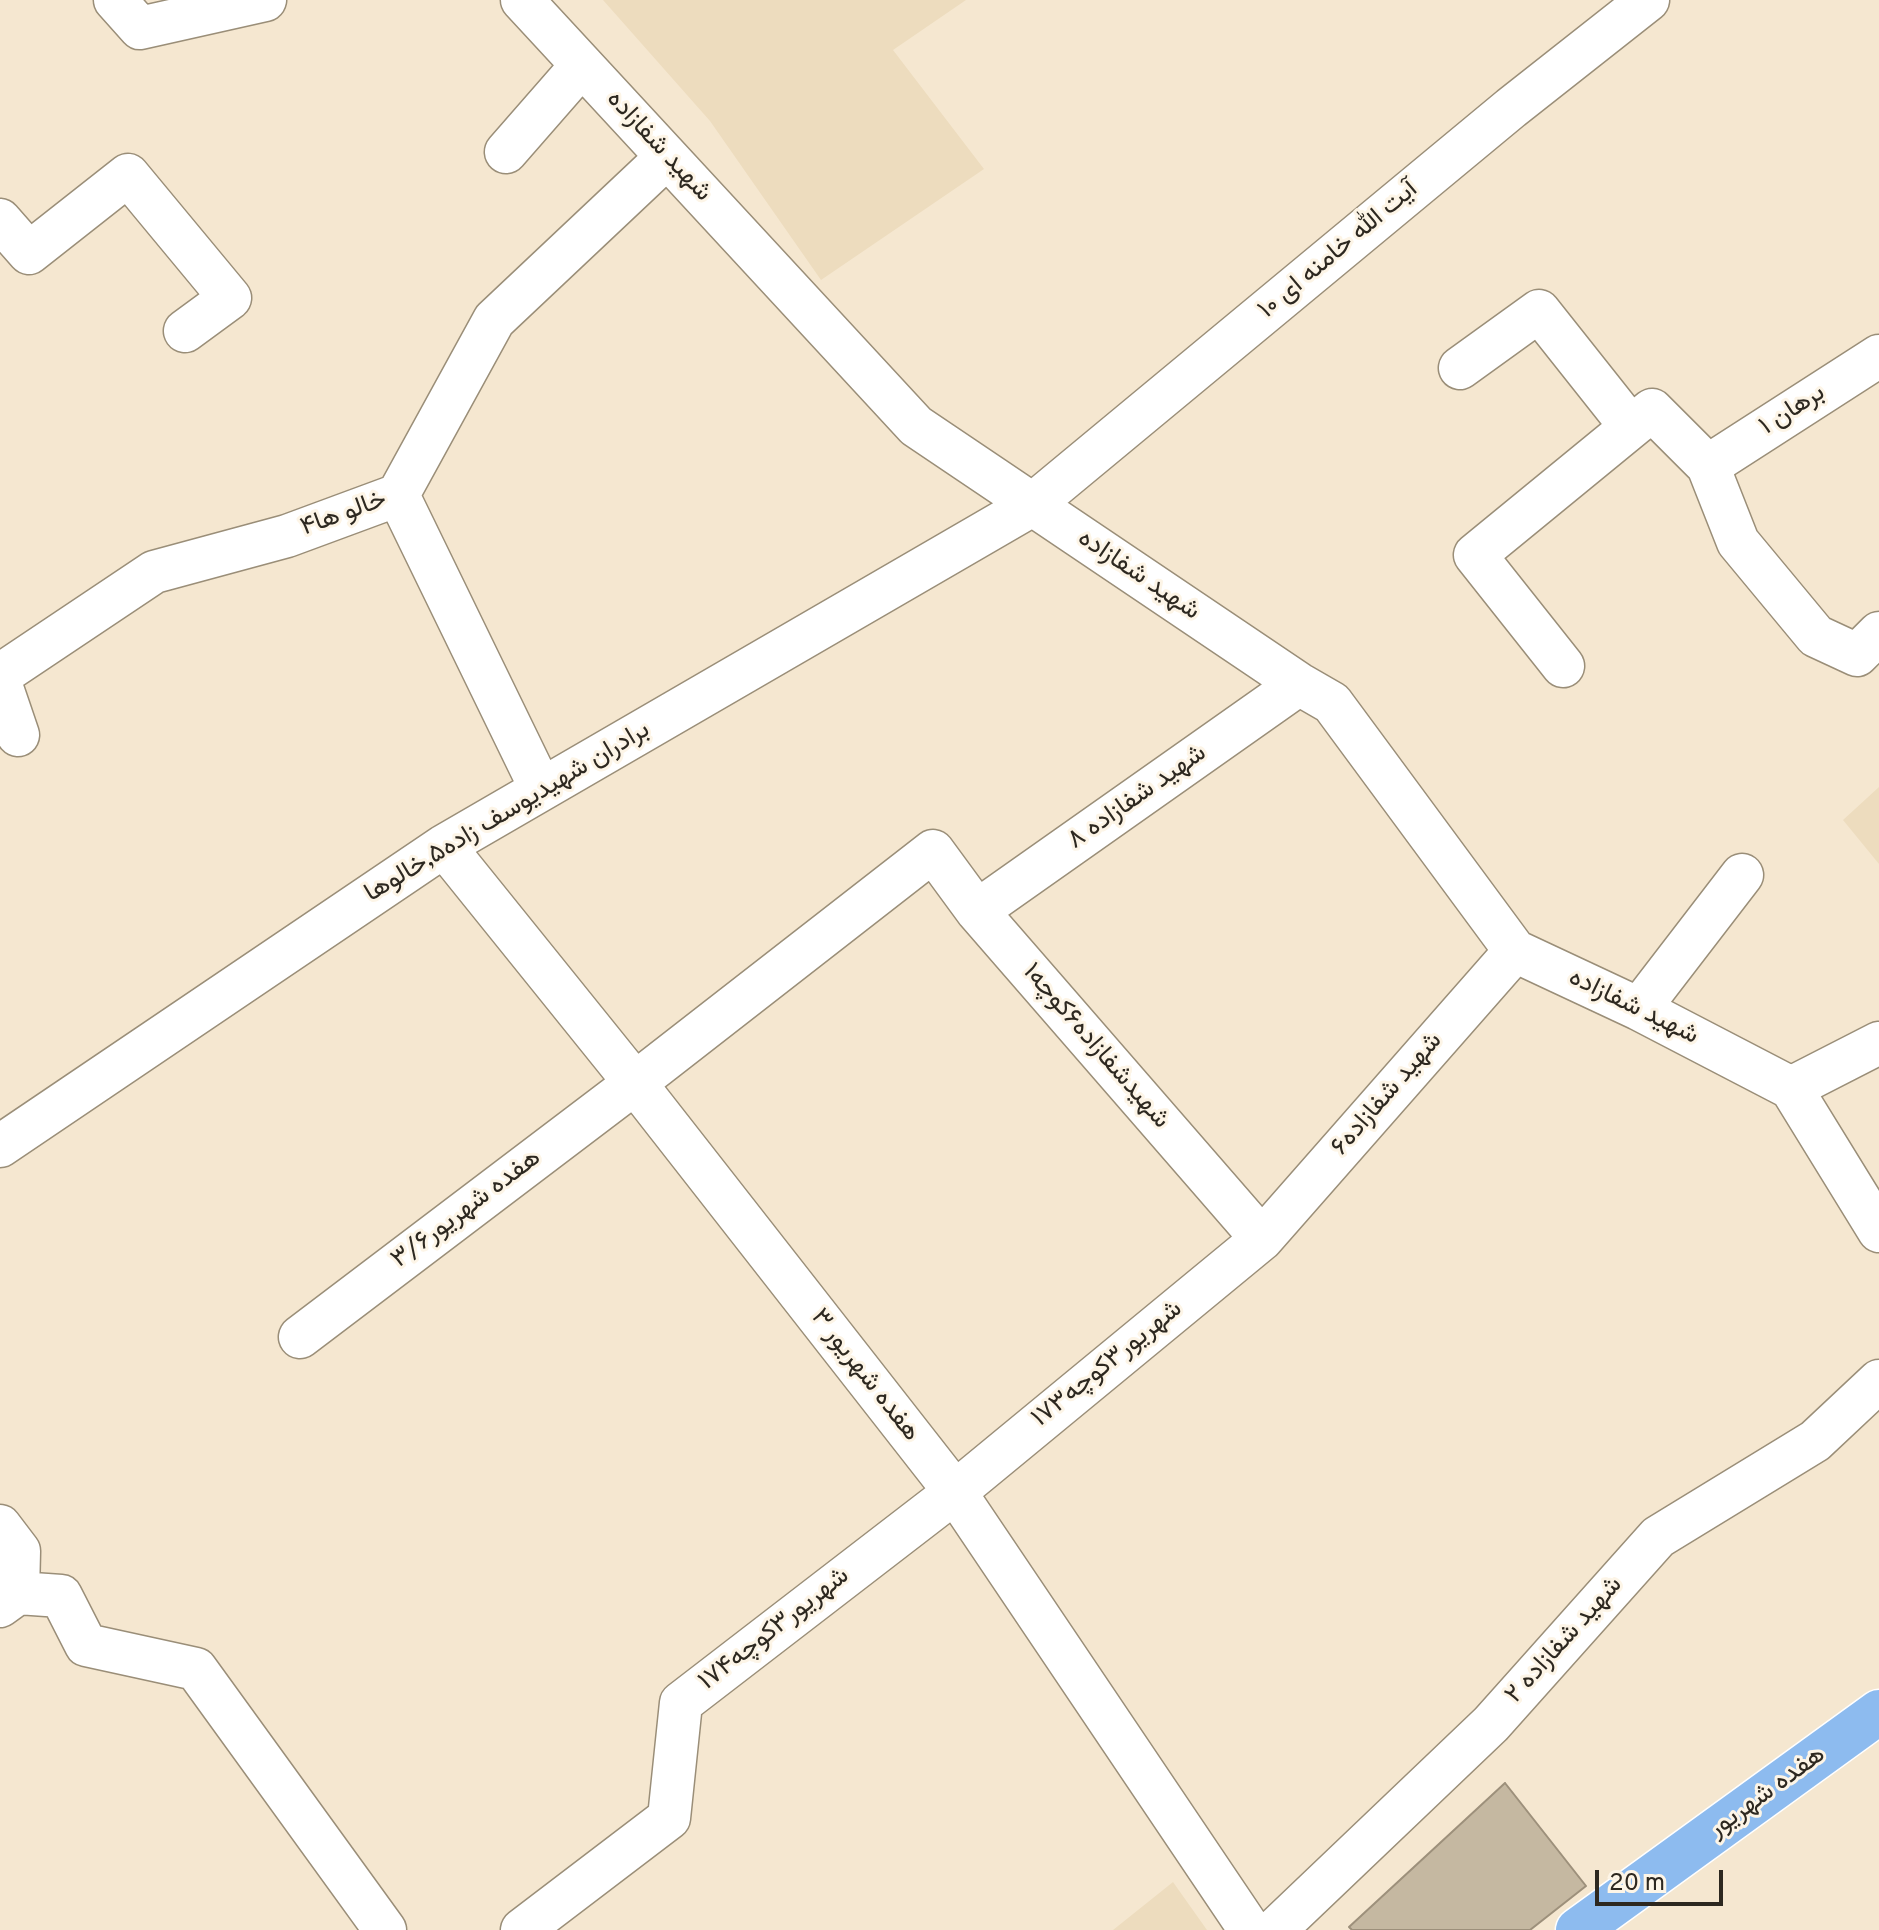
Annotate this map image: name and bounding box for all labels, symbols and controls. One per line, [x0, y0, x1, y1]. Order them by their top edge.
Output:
street label: شهید شفازاده [599, 85, 717, 209]
street label: آیت الله خامنه ای ۱۰ [1253, 175, 1425, 327]
street label: برهان ۱ [1754, 378, 1832, 444]
street label: خالو ها۴ [297, 485, 391, 545]
street label: شهید شفازاده [1071, 524, 1205, 628]
street label: برادران شهیدیوسف زاده۵,خالوها [360, 715, 656, 911]
street label: شهید شفازاده ۸ [1063, 739, 1213, 857]
street label: شهیدشفازاده۶کوچه۱ [1015, 958, 1175, 1136]
street label: شهید شفازاده [1563, 963, 1703, 1053]
street label: شهید شفازاده۶ [1326, 1027, 1450, 1163]
street label: هفده شهریور۳/۶ [386, 1144, 548, 1276]
street label: ۱۷شهریور۳کوچه۳ [1026, 1295, 1190, 1435]
street label: هفده شهریور ۳ [803, 1303, 925, 1449]
street label: ۱۷شهریور۳کوچه۴ [694, 1562, 856, 1698]
street label: شهید شفازاده ۲ [1500, 1571, 1630, 1711]
street label: هفده شهریور [1704, 1740, 1832, 1846]
scale bar [1599, 1854, 1727, 1904]
text: 20 m [1609, 1869, 1665, 1899]

